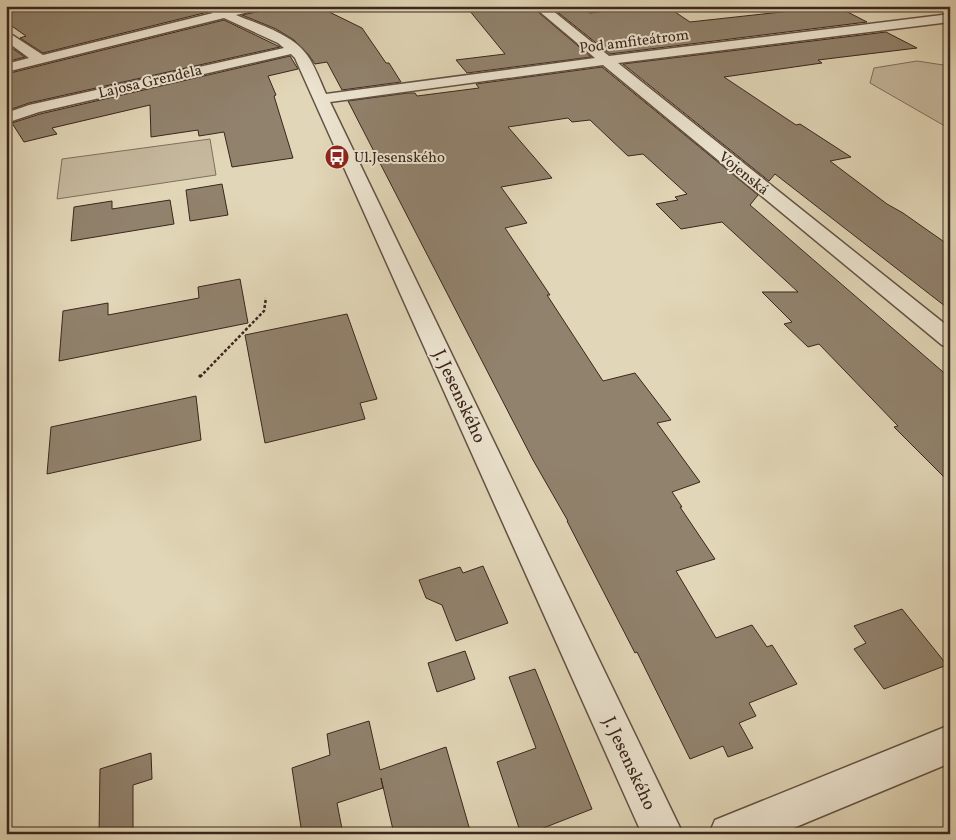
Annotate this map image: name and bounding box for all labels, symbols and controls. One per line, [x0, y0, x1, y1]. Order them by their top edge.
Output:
street label: Pod amfiteátrom [578, 25, 690, 60]
street label: Lajosa Grendela [96, 60, 204, 105]
bus stop icon: Ul.Jesenského [324, 144, 350, 170]
street label: Vojenská [713, 147, 773, 201]
place label: Ul.Jesenského [354, 148, 445, 169]
street label: J. Jesenského [426, 346, 491, 448]
street label: J. Jesenského [596, 713, 661, 815]

